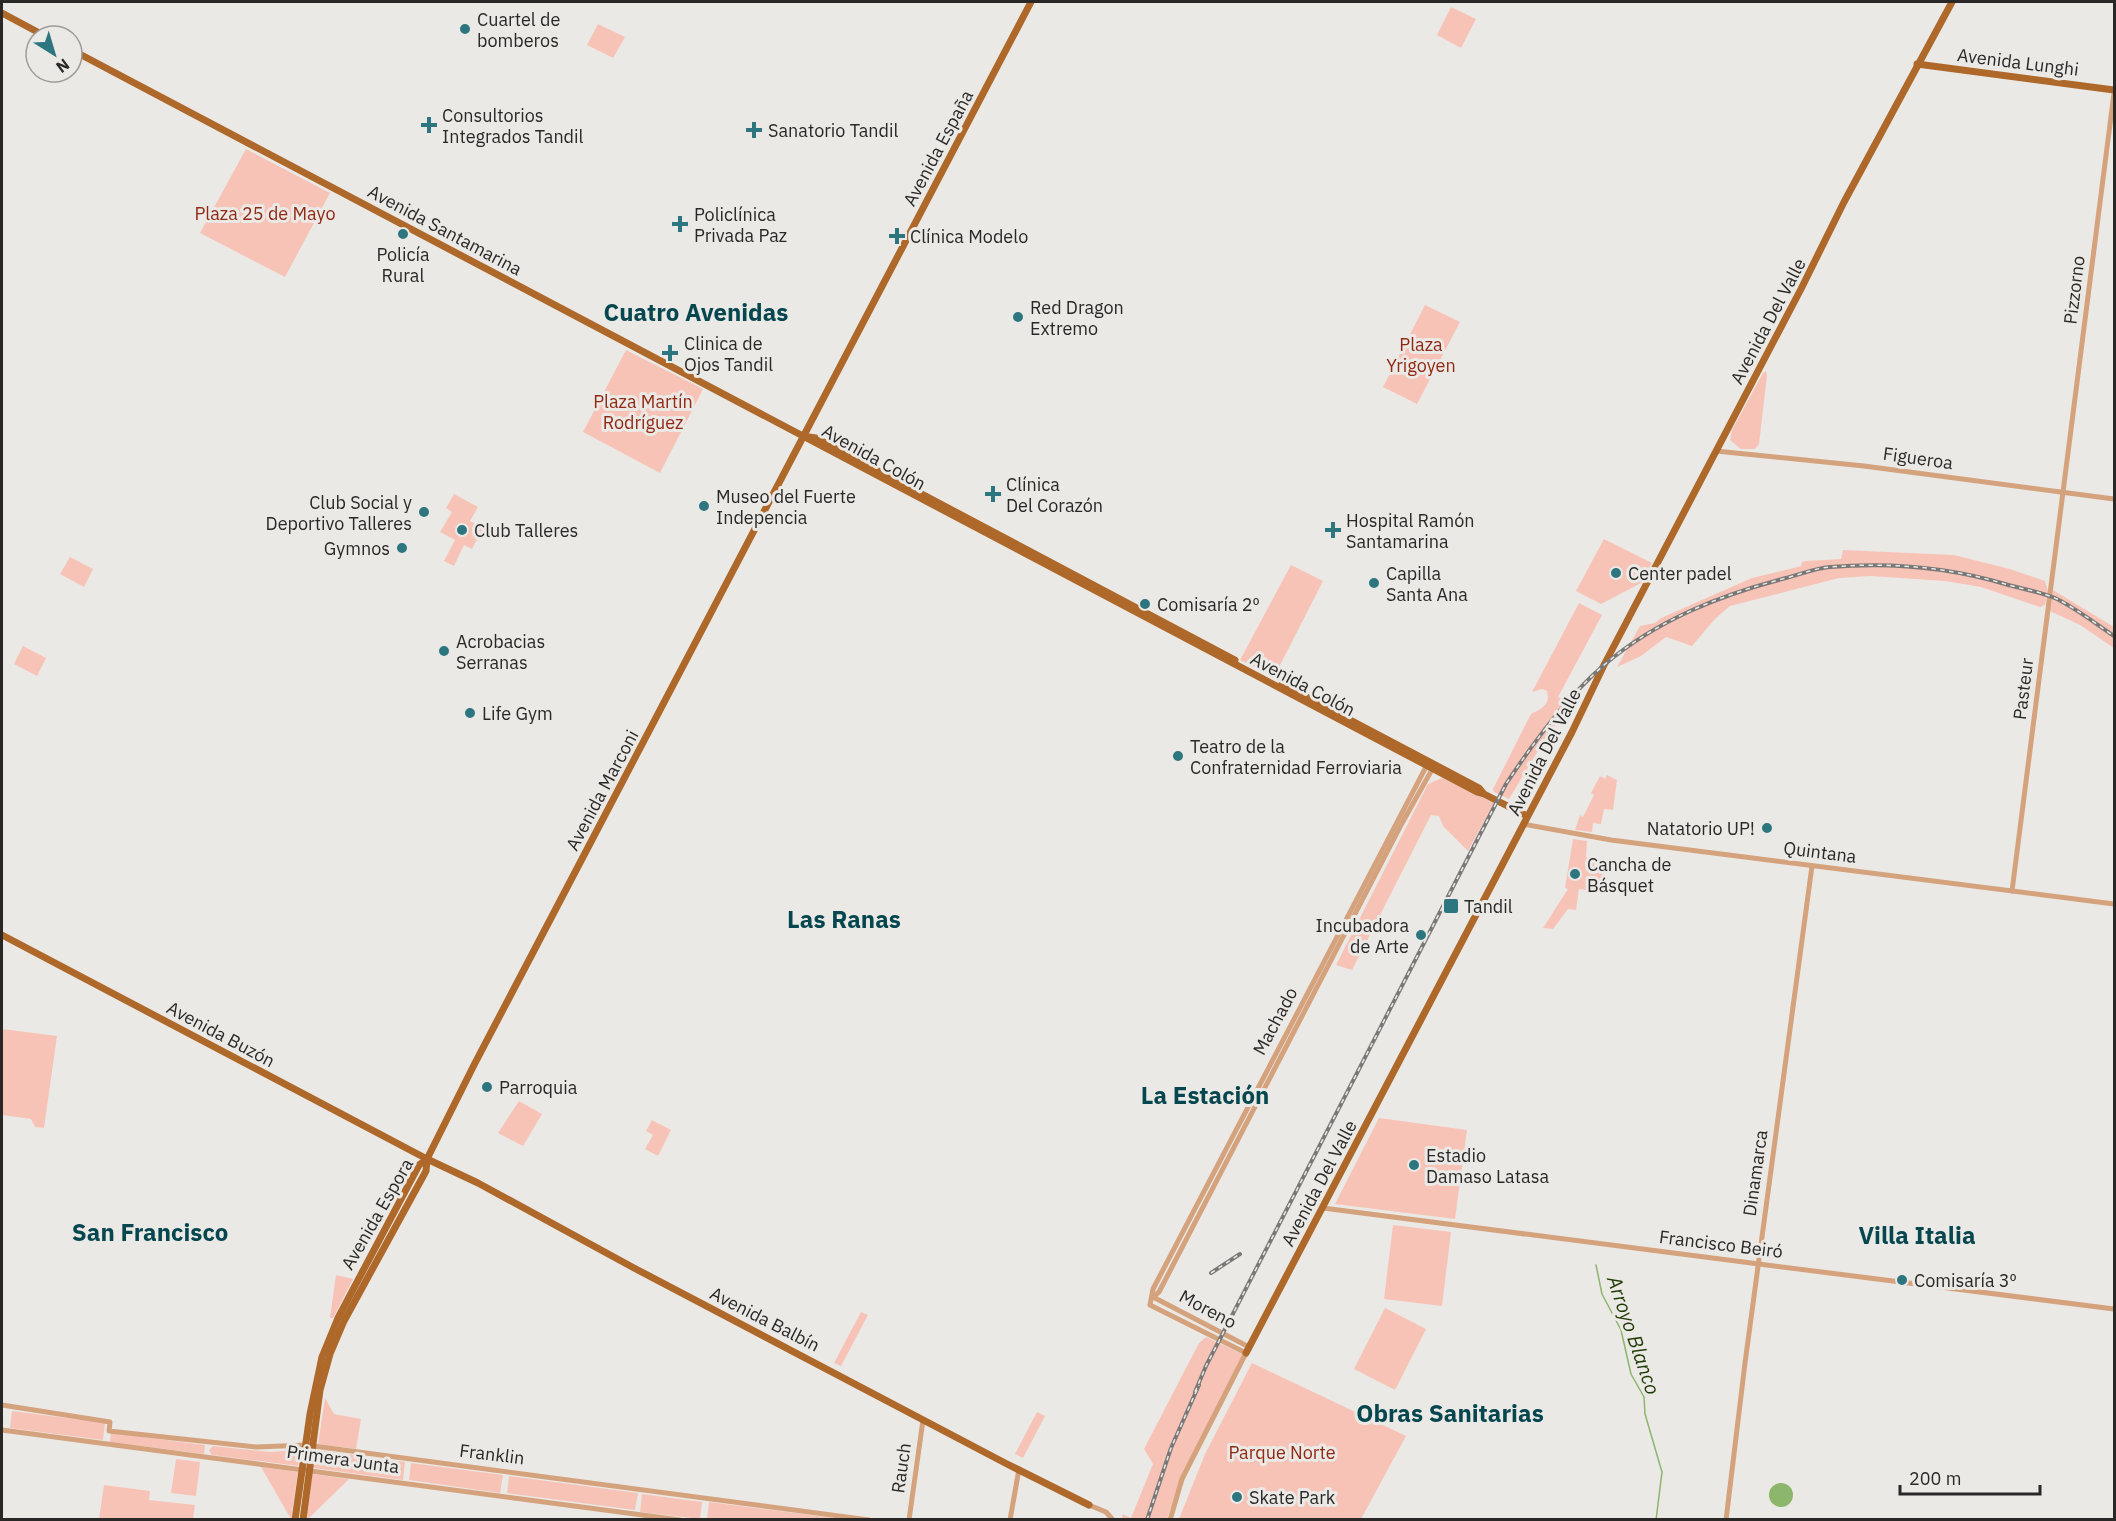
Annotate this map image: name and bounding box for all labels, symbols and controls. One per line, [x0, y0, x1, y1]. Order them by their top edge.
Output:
place label: Cuartel de bomberos [477, 8, 560, 52]
marker: Cuartel de bomberos [458, 22, 472, 36]
north arrow [24, 24, 84, 84]
street label: Avenida Lunghi [1956, 43, 2080, 81]
text: N [52, 55, 74, 77]
street label: Avenida España [898, 86, 978, 210]
place label: Consultorios Integrados Tandil [442, 104, 584, 148]
marker: Consultorios Integrados Tandil [420, 116, 438, 134]
place label: Sanatorio Tandil [768, 119, 898, 142]
marker: Sanatorio Tandil [745, 121, 763, 139]
street label: Avenida Santamarina [364, 180, 526, 281]
park label: Plaza 25 de Mayo [194, 202, 336, 225]
place label: Policlínica Privada Paz [694, 203, 787, 247]
marker: Policlínica Privada Paz [671, 215, 689, 233]
place label: Clínica Modelo [910, 225, 1028, 248]
marker: Policía Rural [396, 227, 410, 241]
marker: Clínica Modelo [888, 227, 906, 245]
place label: Policía Rural [376, 243, 430, 287]
street label: Avenida Del Valle [1725, 254, 1811, 388]
street label: Pizzorno [2058, 254, 2090, 326]
district label: Cuatro Avenidas [604, 296, 788, 328]
place label: Red Dragon Extremo [1030, 296, 1124, 340]
marker: Red Dragon Extremo [1011, 310, 1025, 324]
place label: Clinica de Ojos Tandil [684, 332, 773, 376]
park label: Plaza Yrigoyen [1386, 333, 1456, 377]
marker: Clinica de Ojos Tandil [661, 344, 679, 362]
park label: Plaza Martín Rodríguez [593, 390, 693, 434]
street label: Avenida Colón [818, 419, 930, 495]
street label: Figueroa [1882, 442, 1955, 474]
place label: Clínica Del Corazón [1006, 473, 1103, 517]
place label: Museo del Fuerte Indepencia [716, 485, 856, 529]
marker: Clínica Del Corazón [984, 485, 1002, 503]
place label: Club Social y Deportivo Talleres [266, 491, 412, 535]
marker: Museo del Fuerte Indepencia [697, 499, 711, 513]
marker: Club Social y Deportivo Talleres [417, 505, 431, 519]
place label: Hospital Ramón Santamarina [1346, 509, 1475, 553]
place label: Club Talleres [474, 519, 578, 542]
marker: Hospital Ramón Santamarina [1324, 521, 1342, 539]
marker: Club Talleres [455, 523, 469, 537]
place label: Gymnos [324, 537, 390, 560]
marker: Gymnos [395, 541, 409, 555]
place label: Capilla Santa Ana [1386, 562, 1468, 606]
place label: Center padel [1628, 562, 1732, 585]
marker: Center padel [1609, 566, 1623, 580]
marker: Capilla Santa Ana [1367, 576, 1381, 590]
place label: Comisaría 2º [1157, 593, 1260, 616]
marker: Comisaría 2º [1138, 597, 1152, 611]
place label: Acrobacias Serranas [456, 630, 545, 674]
marker: Acrobacias Serranas [437, 644, 451, 658]
street label: Avenida Colón [1247, 647, 1359, 721]
street label: Pasteur [2008, 656, 2038, 721]
street label: Avenida Del Valle [1502, 685, 1586, 819]
place label: Life Gym [482, 702, 553, 725]
marker: Life Gym [463, 706, 477, 720]
street label: Avenida Marconi [561, 726, 643, 854]
place label: Teatro de la Confraternidad Ferroviaria [1190, 735, 1402, 779]
marker: Teatro de la Confraternidad Ferroviaria [1171, 749, 1185, 763]
place label: Natatorio UP! [1647, 817, 1755, 840]
marker: Natatorio UP! [1760, 821, 1774, 835]
street label: Quintana [1782, 836, 1858, 868]
place label: Cancha de Básquet [1587, 853, 1672, 897]
marker: Cancha de Básquet [1568, 867, 1582, 881]
place label: Tandil [1464, 895, 1513, 918]
marker: Tandil [1442, 897, 1460, 915]
district label: Las Ranas [787, 903, 901, 935]
place label: Incubadora de Arte [1316, 914, 1409, 958]
marker: Incubadora de Arte [1414, 928, 1428, 942]
street label: Machado [1248, 983, 1302, 1059]
street label: Avenida Buzón [163, 996, 279, 1072]
place label: Parroquia [499, 1076, 578, 1099]
district label: La Estación [1141, 1079, 1269, 1111]
marker: Parroquia [480, 1080, 494, 1094]
street label: Avenida Del Valle [1276, 1116, 1362, 1250]
street label: Dinamarca [1738, 1128, 1772, 1218]
place label: Estadio Damaso Latasa [1426, 1144, 1549, 1188]
street label: Avenida Espora [336, 1154, 418, 1274]
marker: Estadio Damaso Latasa [1407, 1158, 1421, 1172]
district label: San Francisco [72, 1216, 228, 1248]
district label: Villa Italia [1858, 1219, 1976, 1251]
street label: Francisco Beiró [1658, 1225, 1784, 1263]
place label: Comisaría 3º [1914, 1269, 2017, 1292]
water label: Arroyo Blanco [1601, 1271, 1667, 1398]
marker: Comisaría 3º [1895, 1273, 1909, 1287]
street label: Avenida Balbín [706, 1281, 824, 1357]
street label: Moreno [1175, 1284, 1241, 1334]
district label: Obras Sanitarias [1356, 1397, 1544, 1429]
street label: Franklin [458, 1439, 526, 1469]
street label: Primera Junta [285, 1440, 401, 1478]
street label: Rauch [886, 1441, 916, 1495]
park label: Parque Norte [1228, 1441, 1336, 1464]
scale bar [1900, 1458, 2040, 1496]
text: 200 m [1909, 1467, 1961, 1490]
place label: Skate Park [1249, 1486, 1336, 1509]
marker: Skate Park [1230, 1490, 1244, 1504]

